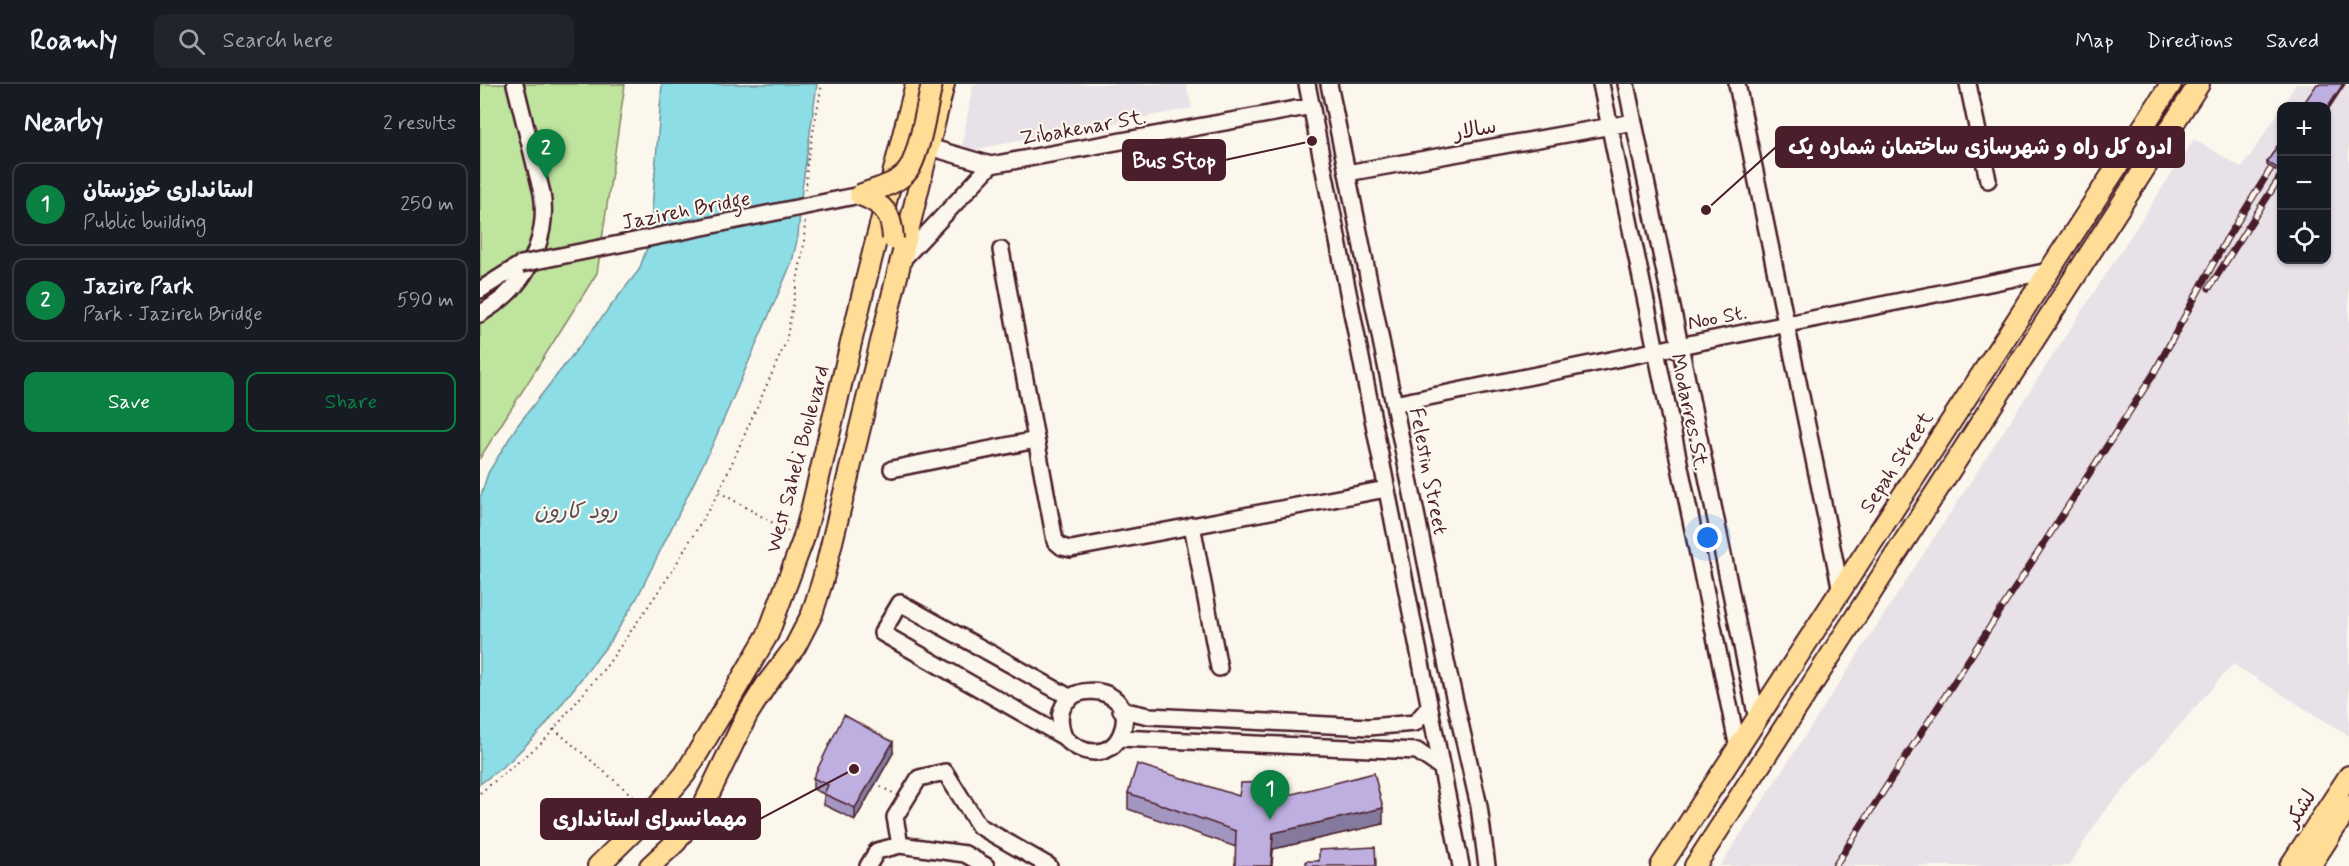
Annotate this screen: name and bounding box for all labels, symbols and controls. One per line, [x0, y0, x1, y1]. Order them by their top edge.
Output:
search box [154, 14, 574, 68]
text: Roamly [30, 23, 118, 60]
icon: search [175, 25, 208, 58]
text: Search here [223, 27, 333, 55]
text: Map [2075, 27, 2114, 55]
text: Directions [2147, 27, 2233, 55]
text: Saved [2266, 27, 2319, 55]
map controls [2277, 102, 2331, 264]
button: + [2277, 102, 2331, 156]
street label: Zibakenar St. [1018, 103, 1149, 153]
text: Nearby [24, 106, 103, 140]
text: 2 results [383, 110, 456, 137]
street label: سالار [1450, 112, 1499, 148]
callout: ادره کل راه و شهرسازی ساختمان شماره یک [1776, 127, 2184, 167]
pin: 2 [526, 130, 566, 179]
text: ادره کل راه و شهرسازی ساختمان شماره یک [1788, 134, 2172, 162]
callout: Bus Stop [1123, 140, 1225, 180]
text: Bus Stop [1132, 148, 1216, 176]
button: − [2277, 156, 2331, 210]
text: استانداری خوزستان [83, 177, 253, 205]
street label: Jazireh Bridge [619, 185, 753, 239]
text: 1 [41, 191, 50, 218]
text: 250 m [400, 191, 454, 218]
text: Public building [83, 209, 206, 236]
button: locate [2277, 210, 2331, 264]
text: Jazire Park [83, 273, 194, 301]
text: 2 [41, 287, 50, 314]
text: 590 m [397, 287, 454, 314]
street label: Noo St. [1685, 299, 1749, 337]
text: Park · Jazireh Bridge [83, 301, 262, 328]
street label: Modarres St. [1663, 351, 1715, 473]
street label: West Saheli Boulevard [759, 362, 836, 556]
button: Save [24, 372, 234, 432]
button: Share [246, 372, 456, 432]
street label: Felestin Street [1402, 405, 1454, 537]
street label: Sepah Street [1854, 406, 1940, 519]
water label: رود کارون [534, 498, 618, 526]
your location [1693, 523, 1722, 552]
pin: 1 [1250, 770, 1290, 820]
street label: لشکر [2277, 785, 2323, 834]
callout: مهمانسرای استانداری [541, 799, 760, 839]
text: مهمانسرای استانداری [553, 806, 747, 834]

